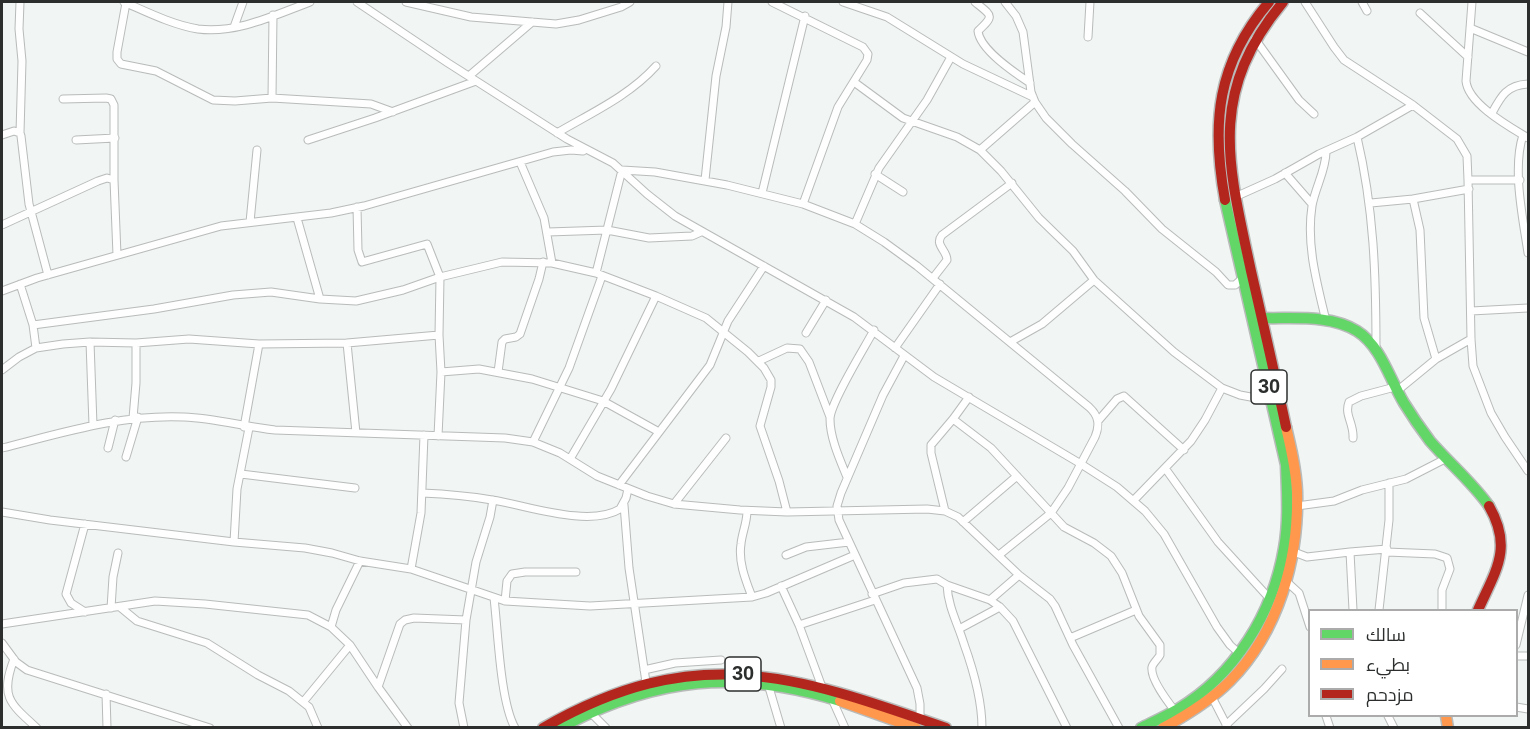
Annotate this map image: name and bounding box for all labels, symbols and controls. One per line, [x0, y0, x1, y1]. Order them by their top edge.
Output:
road number: 30 [1251, 370, 1287, 404]
legend [1308, 609, 1518, 717]
text: سالك [1366, 625, 1406, 645]
text: بطيء [1366, 655, 1410, 675]
road number: 30 [725, 657, 761, 691]
text: مزدحم [1366, 685, 1414, 705]

